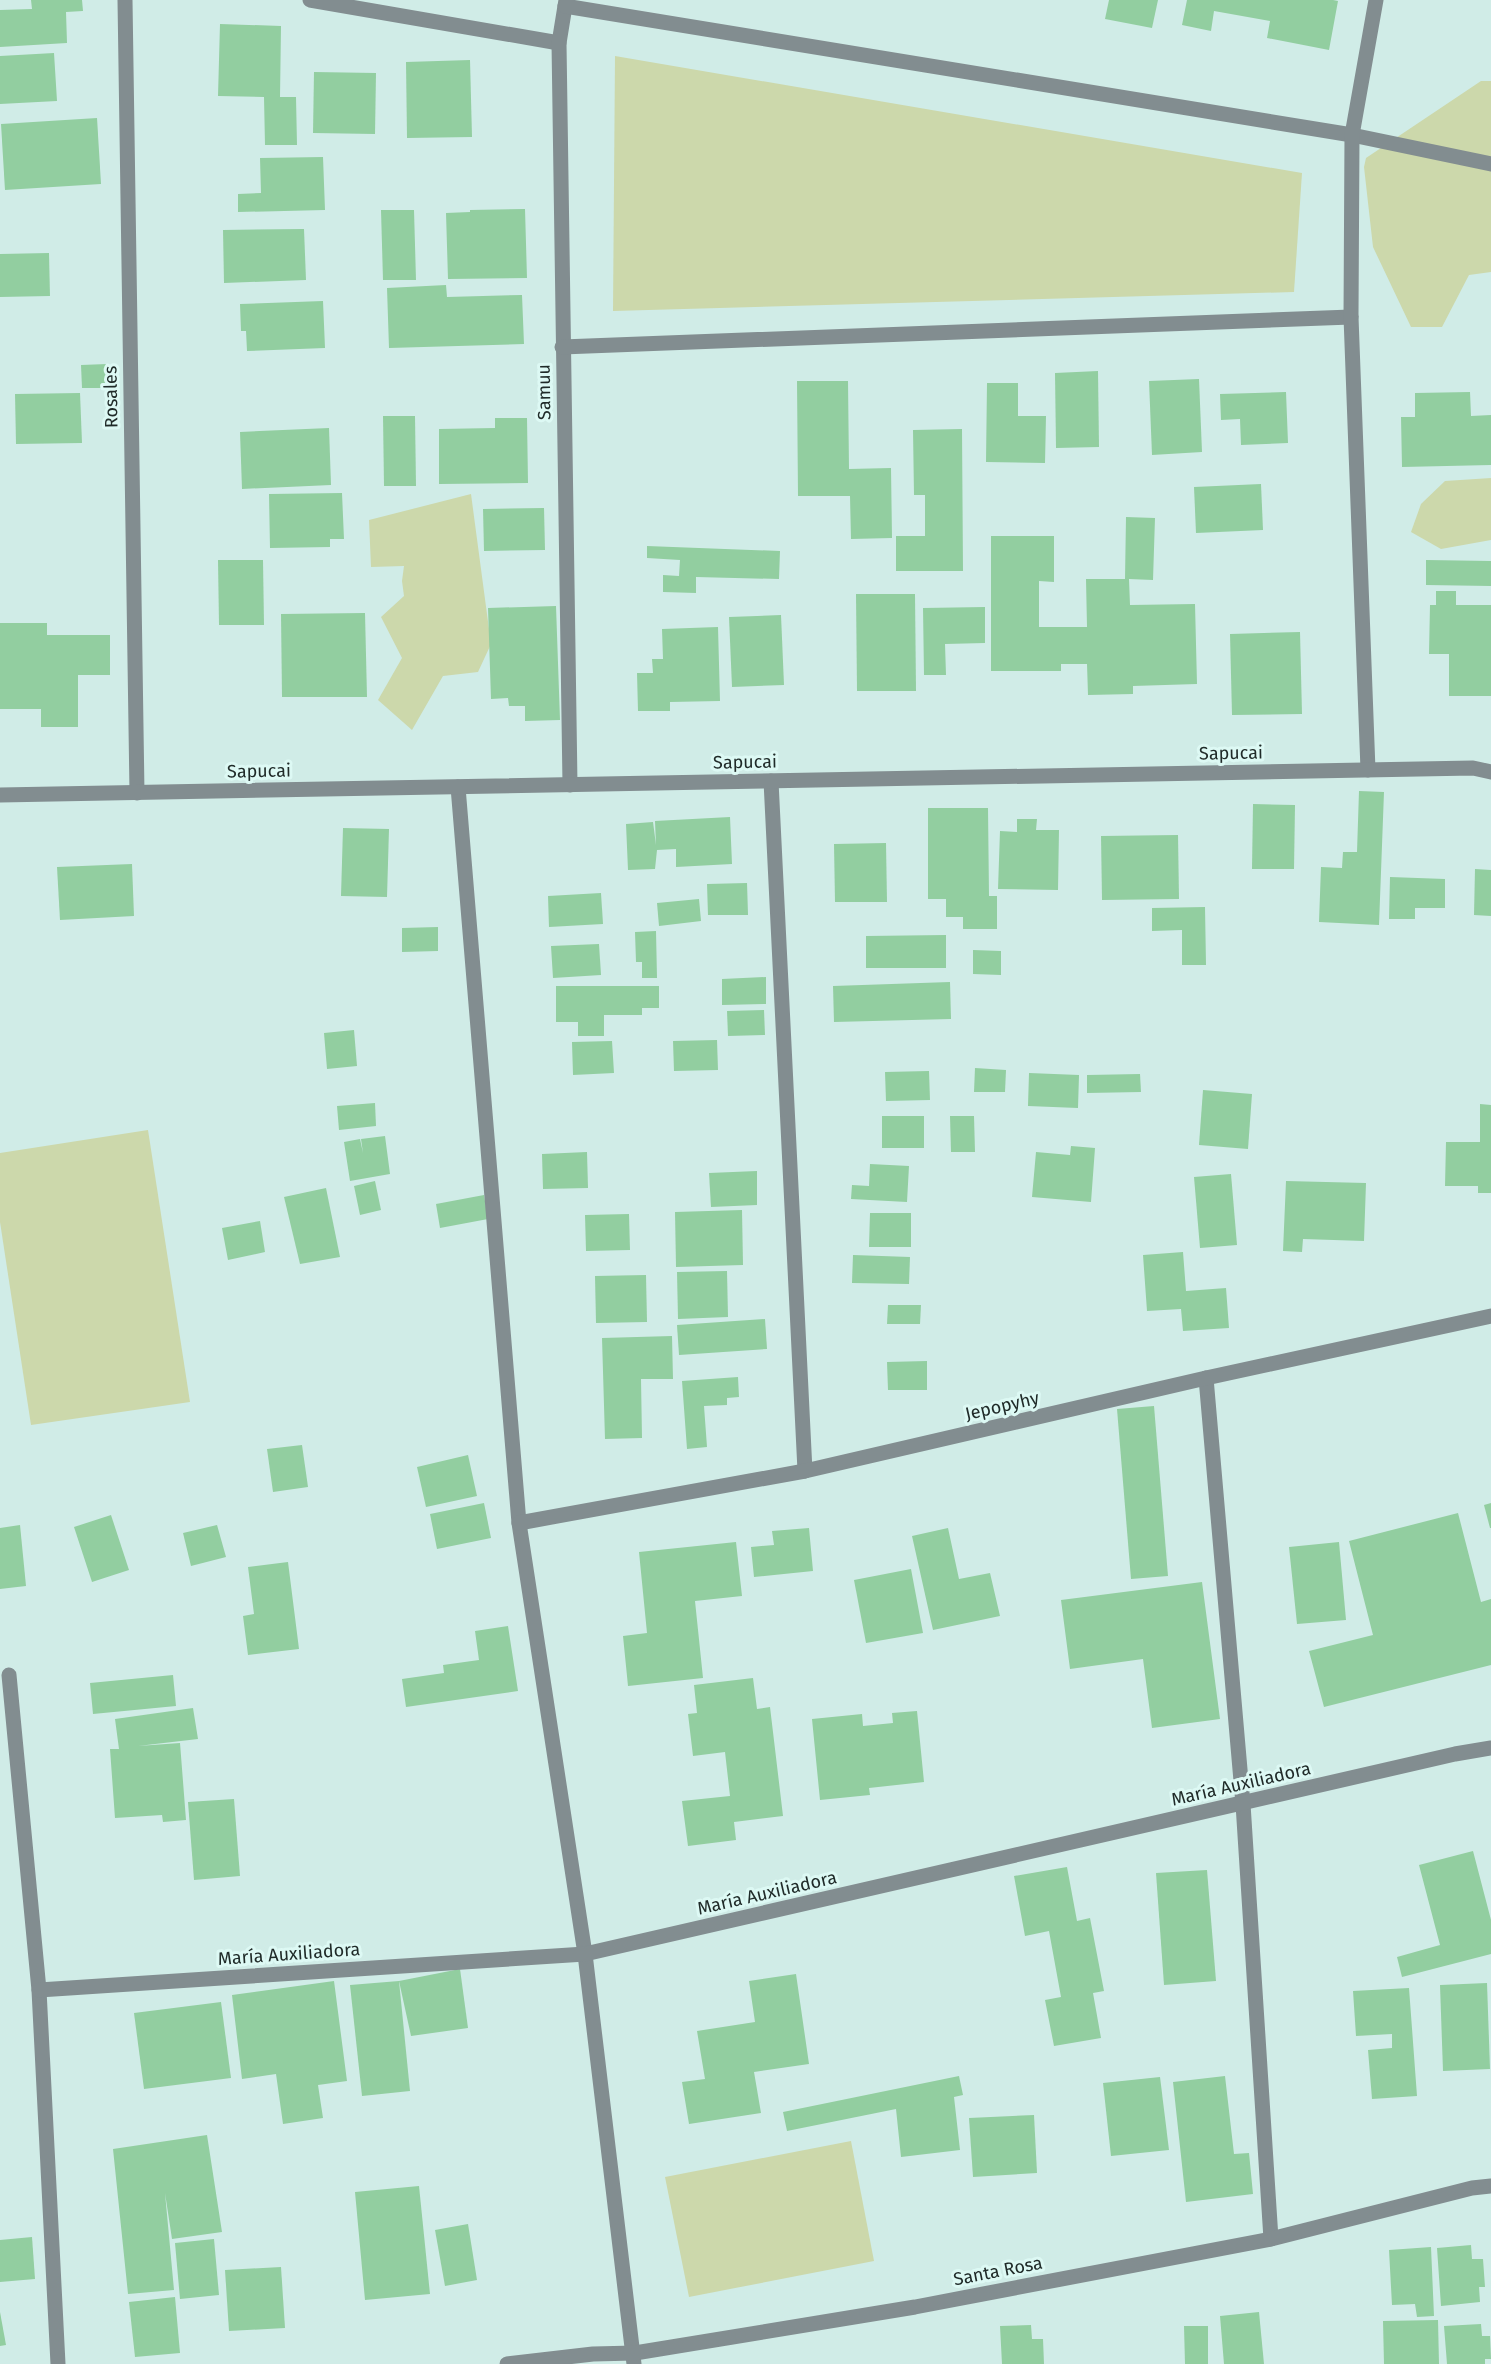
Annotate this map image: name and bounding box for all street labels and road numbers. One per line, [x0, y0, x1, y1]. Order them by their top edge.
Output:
street label: Samuu [533, 364, 555, 420]
street label: Rosales [99, 366, 123, 428]
street label: Sapucai [1199, 741, 1263, 765]
street label: Sapucai [713, 750, 777, 774]
street label: Sapucai [227, 759, 291, 783]
street label: Jepopyhy [963, 1387, 1041, 1425]
street label: María Auxiliadora [1169, 1757, 1313, 1811]
street label: María Auxiliadora [695, 1866, 839, 1920]
street label: María Auxiliadora [217, 1938, 361, 1970]
street label: Santa Rosa [952, 2252, 1044, 2290]

